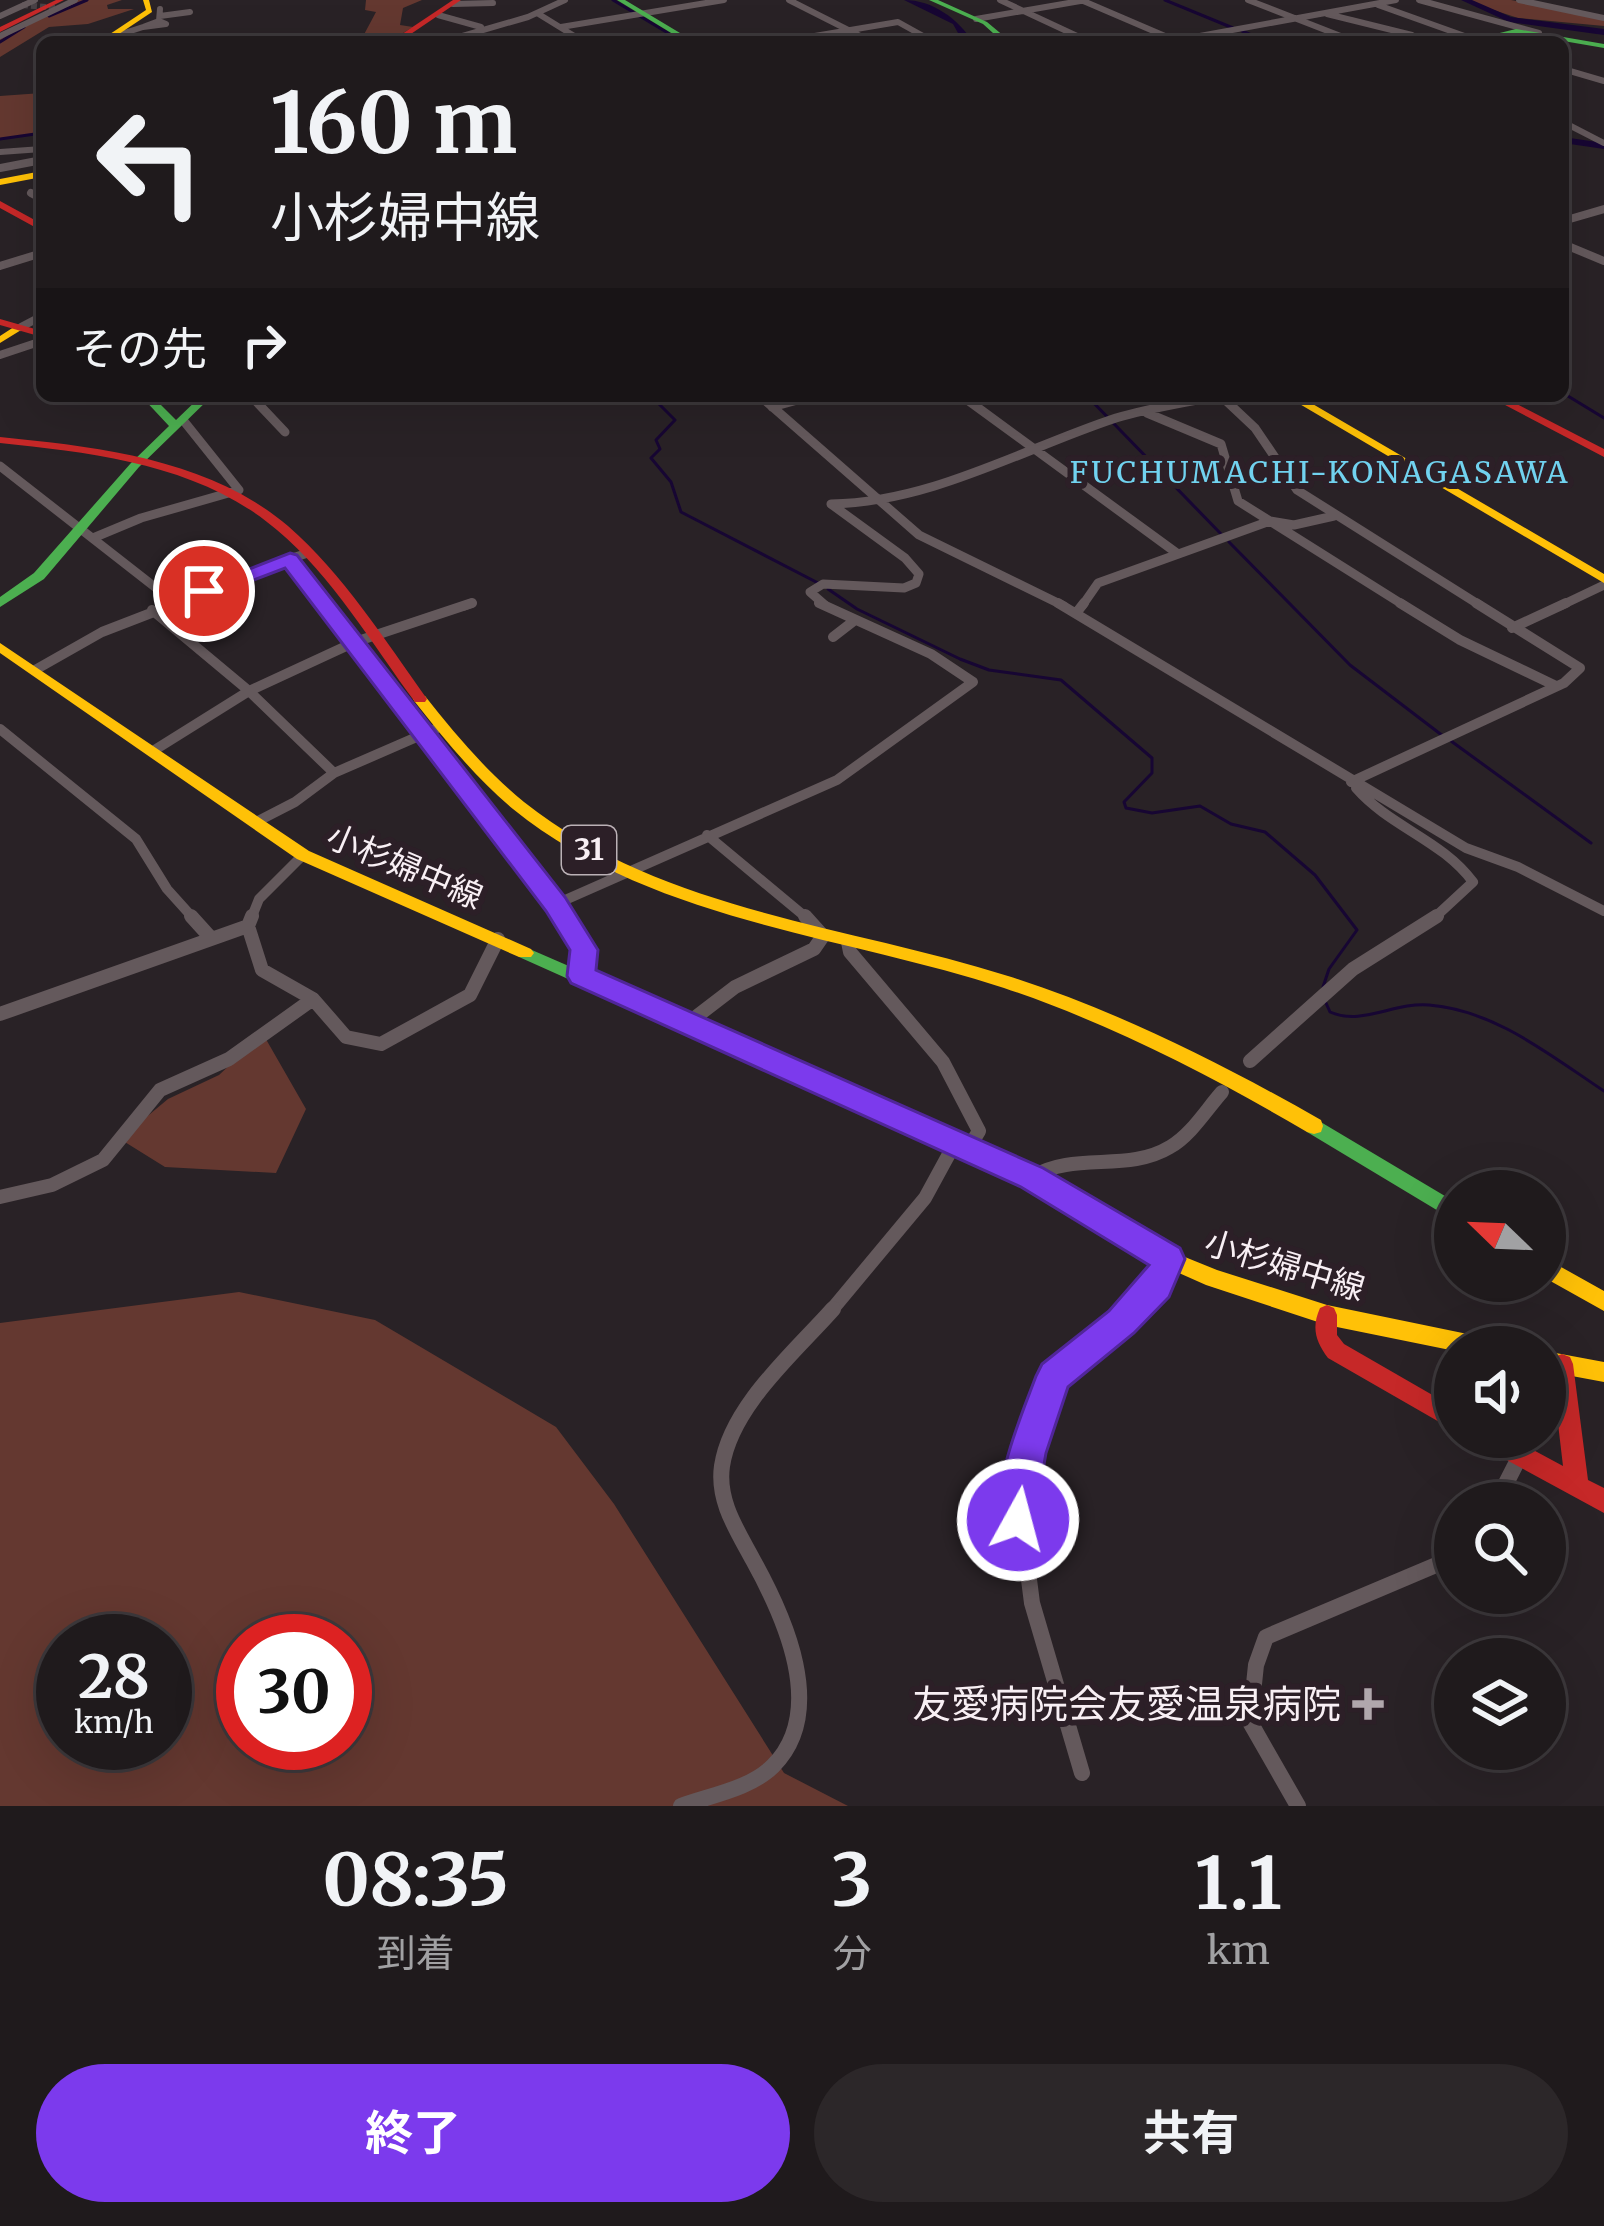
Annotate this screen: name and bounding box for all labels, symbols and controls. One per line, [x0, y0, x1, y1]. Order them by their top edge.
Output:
text: 160 m [270, 70, 517, 176]
icon: left [72, 84, 228, 240]
text: 小杉婦中線 [270, 184, 540, 252]
icon: right [231, 312, 297, 378]
text: その先 [72, 321, 207, 377]
district label: FUCHUMACHI-KONAGASAWA [1070, 453, 1570, 491]
pin [153, 540, 255, 642]
icon: arrive [171, 558, 237, 624]
street label: 小杉婦中線 [321, 815, 489, 918]
road number: 31 [562, 826, 616, 874]
north arrow [1434, 1170, 1566, 1302]
map controls [1434, 1170, 1566, 1770]
street label: 小杉婦中線 [1200, 1222, 1370, 1309]
button: sound [1434, 1326, 1566, 1458]
position arrow [955, 1457, 1081, 1583]
button: search [1434, 1482, 1566, 1614]
speed limit sign: 30 [216, 1614, 372, 1770]
button: layers [1434, 1638, 1566, 1770]
text: 28 [78, 1639, 150, 1714]
place label: 友愛病院会友愛温泉病院 [912, 1680, 1341, 1729]
marker: 友愛病院会友愛温泉病院 [1352, 1688, 1384, 1720]
text: km/h [74, 1703, 154, 1741]
text: 08:35 [322, 1834, 509, 1925]
text: 3 [831, 1834, 873, 1925]
text: 1.1 [1195, 1838, 1282, 1929]
text: km [1206, 1926, 1270, 1975]
text: 到着 [377, 1929, 455, 1978]
text: 分 [832, 1929, 871, 1978]
button: 終了 [36, 2064, 790, 2202]
button: 共有 [814, 2064, 1568, 2202]

